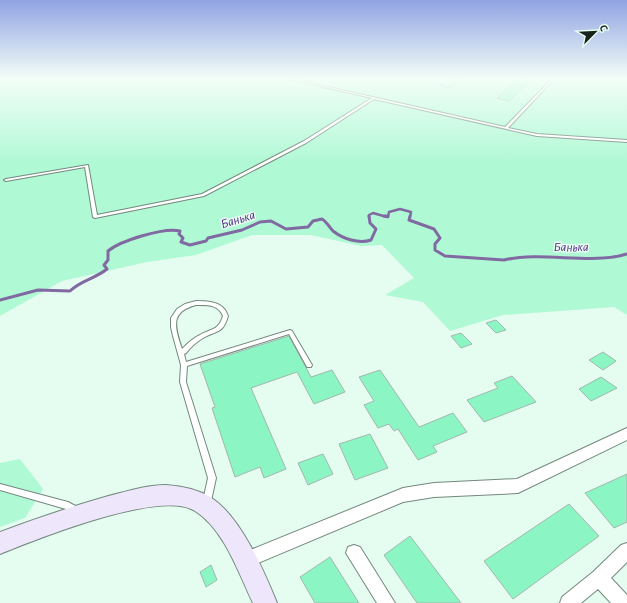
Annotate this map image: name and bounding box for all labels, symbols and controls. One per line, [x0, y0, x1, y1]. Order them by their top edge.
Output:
north arrow [575, 12, 615, 52]
text: С [597, 23, 610, 33]
water label: Банька [219, 209, 257, 231]
water label: Банька [553, 241, 589, 254]

